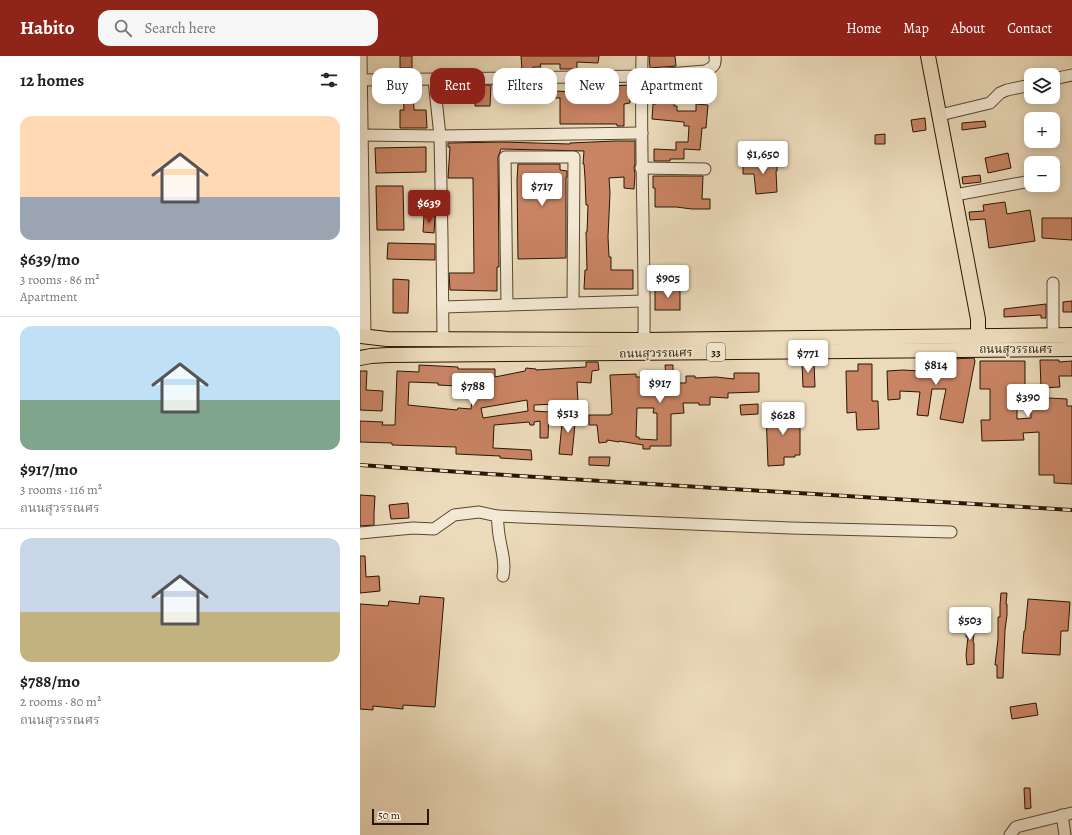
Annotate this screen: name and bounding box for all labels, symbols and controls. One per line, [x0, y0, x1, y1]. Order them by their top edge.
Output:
search box [98, 10, 378, 46]
text: Habito [20, 15, 74, 41]
icon: search [112, 17, 134, 39]
text: Search here [144, 18, 216, 38]
text: Home [846, 19, 881, 38]
text: Map [903, 19, 929, 38]
text: About [951, 19, 985, 38]
text: Contact [1007, 19, 1052, 38]
chip: Buy [372, 68, 422, 104]
chip: Rent [430, 68, 485, 104]
chip: Filters [493, 68, 557, 104]
chip: New [565, 68, 619, 104]
chip: Apartment [627, 68, 717, 104]
map controls [1024, 68, 1060, 192]
button: layers [1024, 68, 1060, 104]
text: 12 homes [20, 69, 84, 92]
icon: filters [318, 69, 340, 91]
button: + [1024, 112, 1060, 148]
pin: $1,650 [730, 141, 796, 175]
icon: home [144, 142, 216, 214]
text: $1,650 [747, 145, 779, 162]
button: − [1024, 156, 1060, 192]
pin: $717 [518, 173, 566, 207]
text: $717 [531, 177, 553, 194]
pin: $639 [405, 190, 453, 224]
text: $639 [417, 194, 441, 211]
text: $639/mo [20, 248, 80, 271]
pin: $905 [644, 265, 692, 299]
text: $905 [656, 269, 680, 286]
text: 3 rooms · 86 m² [20, 271, 100, 288]
text: Apartment [20, 288, 78, 305]
pin: $771 [784, 340, 832, 374]
street label: ถนนสุวรรณศร [979, 341, 1053, 357]
road number: 33 [707, 343, 725, 361]
street label: ถนนสุวรรณศร [619, 344, 693, 362]
text: $771 [797, 344, 819, 361]
icon: home [144, 352, 216, 424]
pin: $814 [912, 352, 960, 386]
text: $814 [924, 356, 948, 373]
pin: $917 [636, 370, 684, 404]
pin: $788 [449, 373, 497, 407]
text: $917 [649, 374, 671, 391]
text: $788 [461, 377, 485, 394]
pin: $390 [1004, 384, 1052, 418]
text: $390 [1016, 388, 1040, 405]
pin: $513 [544, 400, 592, 434]
pin: $628 [759, 402, 807, 436]
text: $513 [557, 404, 579, 421]
text: $628 [771, 406, 795, 423]
text: $917/mo [20, 458, 78, 481]
text: 3 rooms · 116 m² [20, 481, 102, 498]
text: ถนนสุวรรณศร [20, 499, 100, 516]
icon: home [144, 564, 216, 636]
pin: $503 [946, 607, 994, 641]
text: $503 [958, 611, 982, 628]
text: $788/mo [20, 670, 80, 693]
text: 2 rooms · 80 m² [20, 693, 101, 710]
text: ถนนสุวรรณศร [20, 711, 100, 728]
scale bar [372, 807, 429, 826]
text: 50 m [378, 808, 400, 823]

